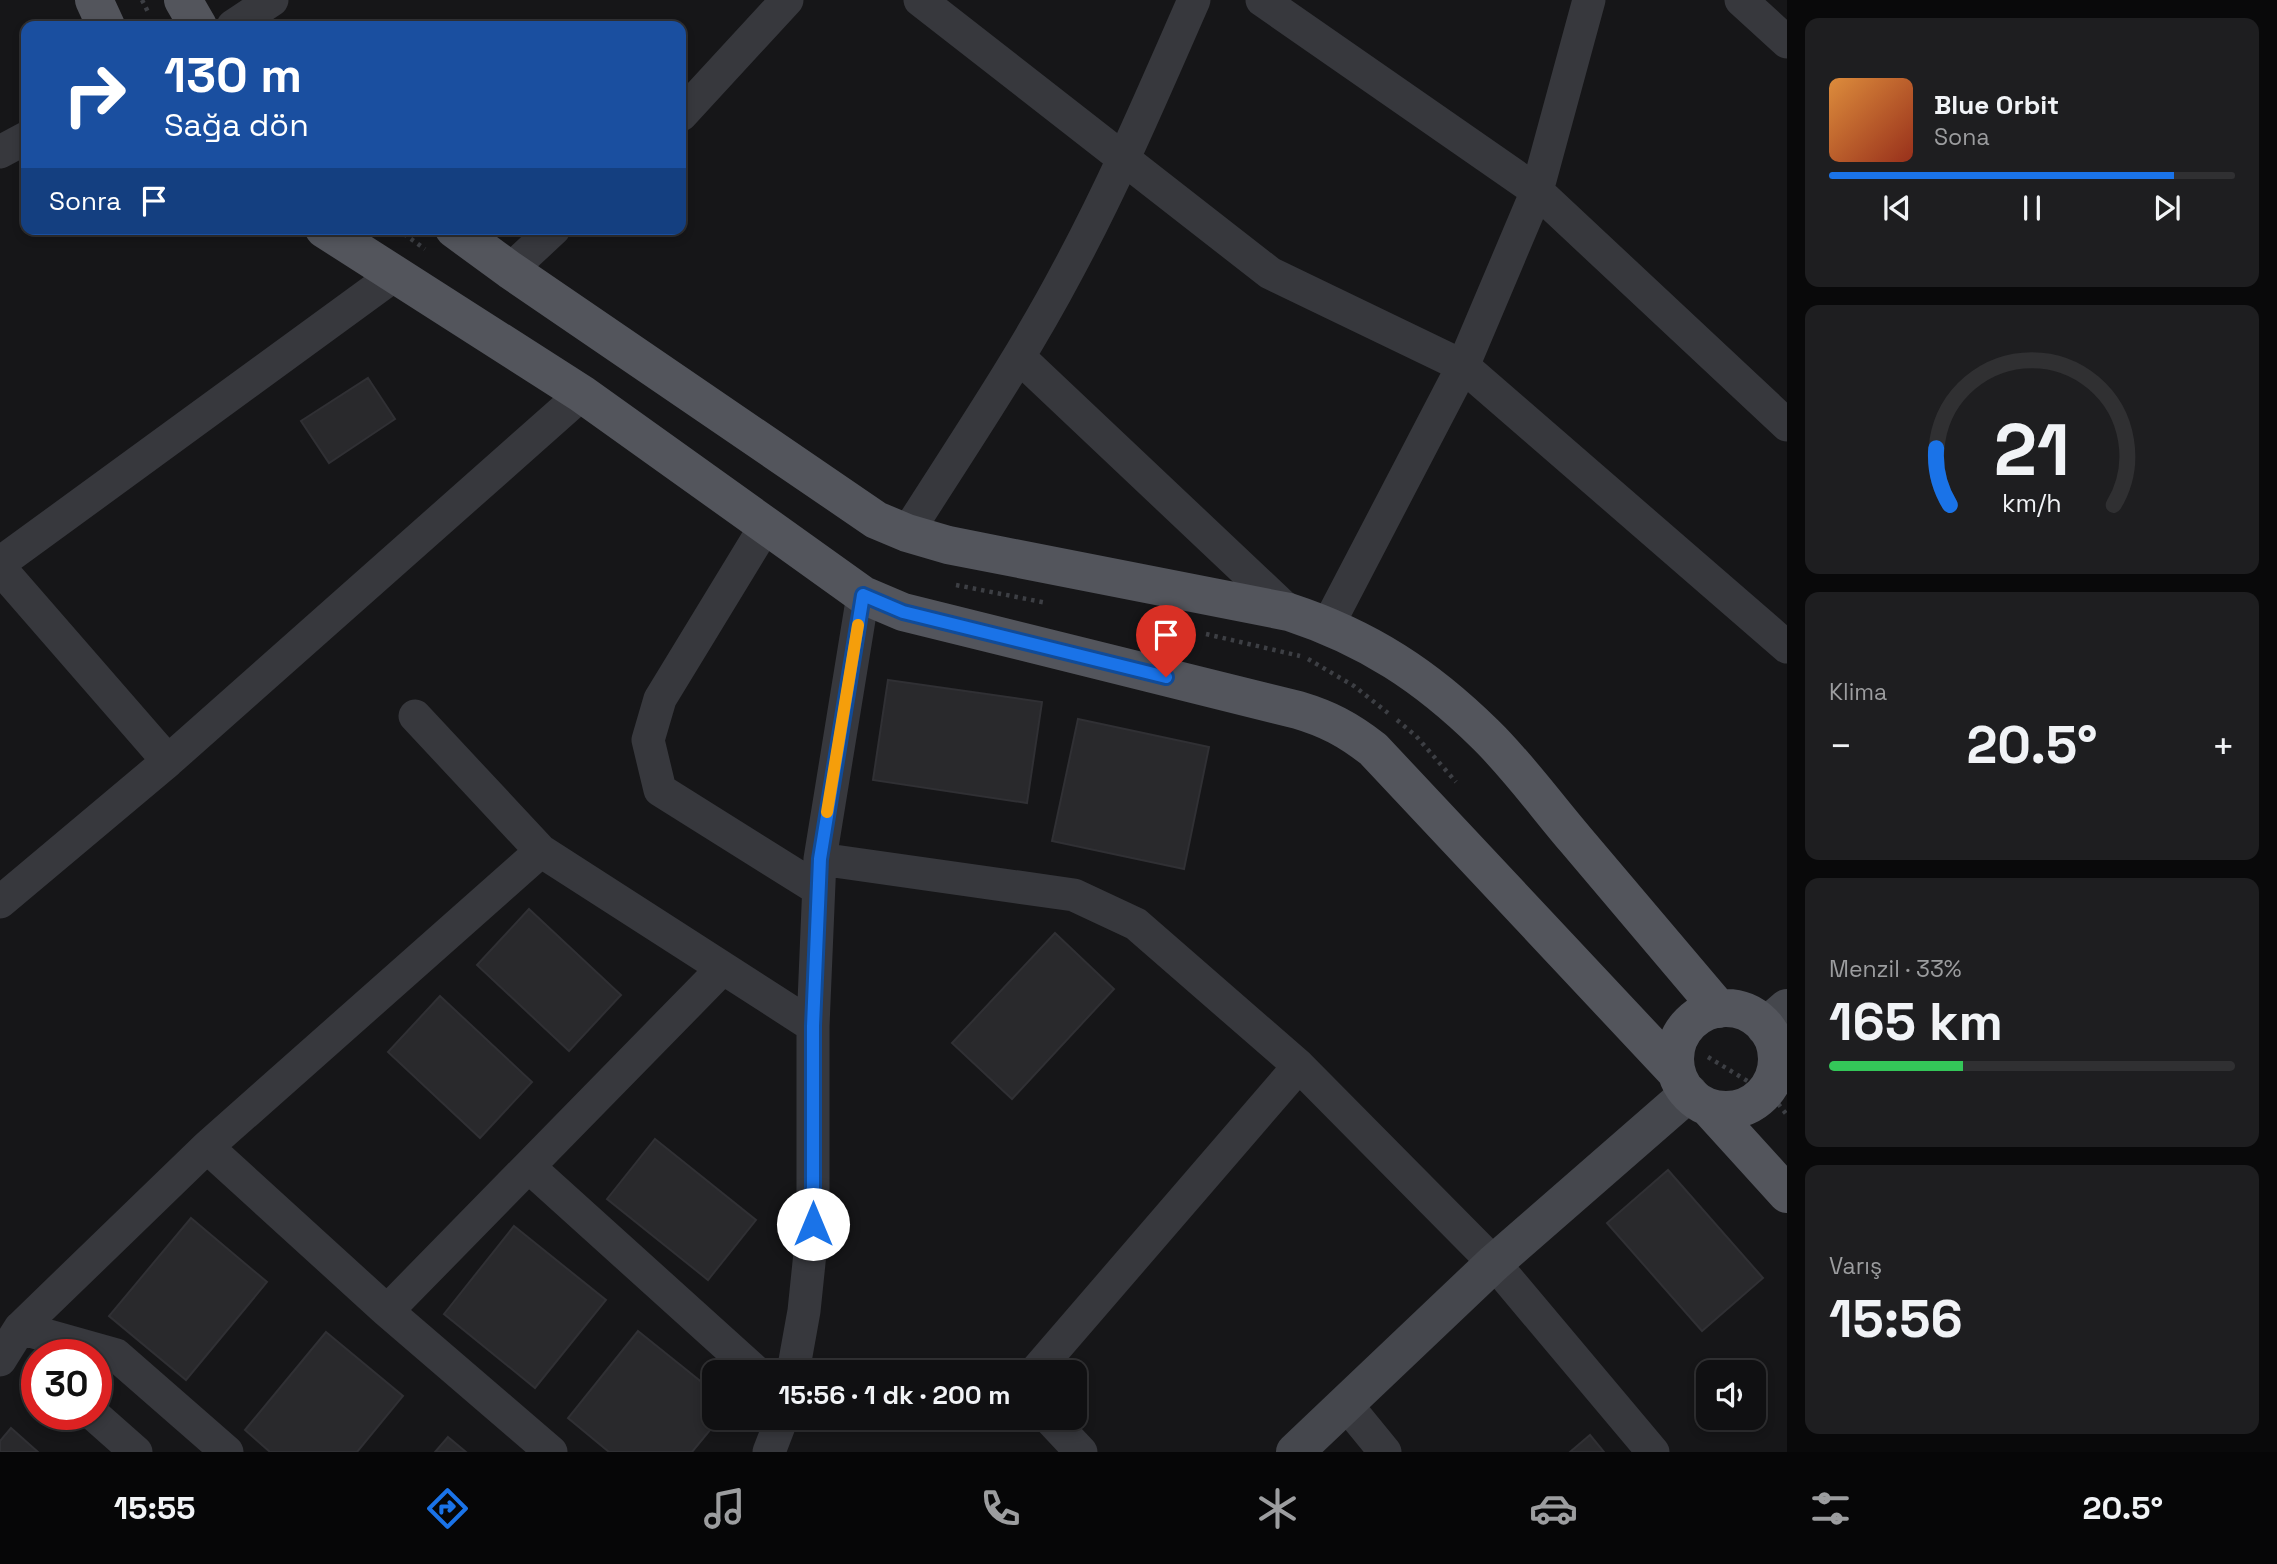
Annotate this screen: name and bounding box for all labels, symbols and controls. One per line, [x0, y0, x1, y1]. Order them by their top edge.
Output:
text: 130 m [164, 44, 302, 106]
icon: right [49, 49, 140, 140]
text: Blue Orbit [1934, 88, 2059, 122]
text: Sağa dön [164, 105, 309, 145]
text: Sona [1934, 122, 1990, 152]
icon: arrive [135, 182, 173, 220]
text: Sonra [49, 184, 121, 218]
icon: previous [1878, 189, 1916, 227]
icon: pause [2013, 189, 2051, 227]
icon: next [2148, 189, 2186, 227]
text: 21 [1994, 404, 2070, 497]
text: km/h [2002, 487, 2062, 519]
pin [1136, 605, 1196, 677]
icon: arrive [1147, 616, 1185, 654]
text: Klima [1829, 677, 1887, 707]
text: 20.5° [1966, 712, 2098, 778]
text: − [1829, 722, 1853, 770]
text: + [2211, 722, 2235, 770]
text: Menzil · 33% [1829, 954, 1962, 984]
text: 165 km [1829, 989, 2003, 1055]
position arrow [776, 1187, 850, 1261]
text: Varış [1829, 1251, 1882, 1281]
text: 15:56 [1829, 1286, 1963, 1352]
speed limit sign: 30 [21, 1339, 112, 1430]
map controls [1696, 1360, 1766, 1430]
button: sound [1696, 1360, 1766, 1430]
text: 15:56 · 1 dk · 200 m [778, 1378, 1011, 1412]
icon: directions [423, 1484, 472, 1533]
icon: music [700, 1484, 749, 1533]
icon: phone [976, 1484, 1025, 1533]
icon: climate [1253, 1484, 1302, 1533]
icon: car [1529, 1484, 1578, 1533]
icon: filters [1806, 1484, 1855, 1533]
text: 15:55 [114, 1488, 195, 1528]
text: 20.5° [2082, 1488, 2163, 1528]

